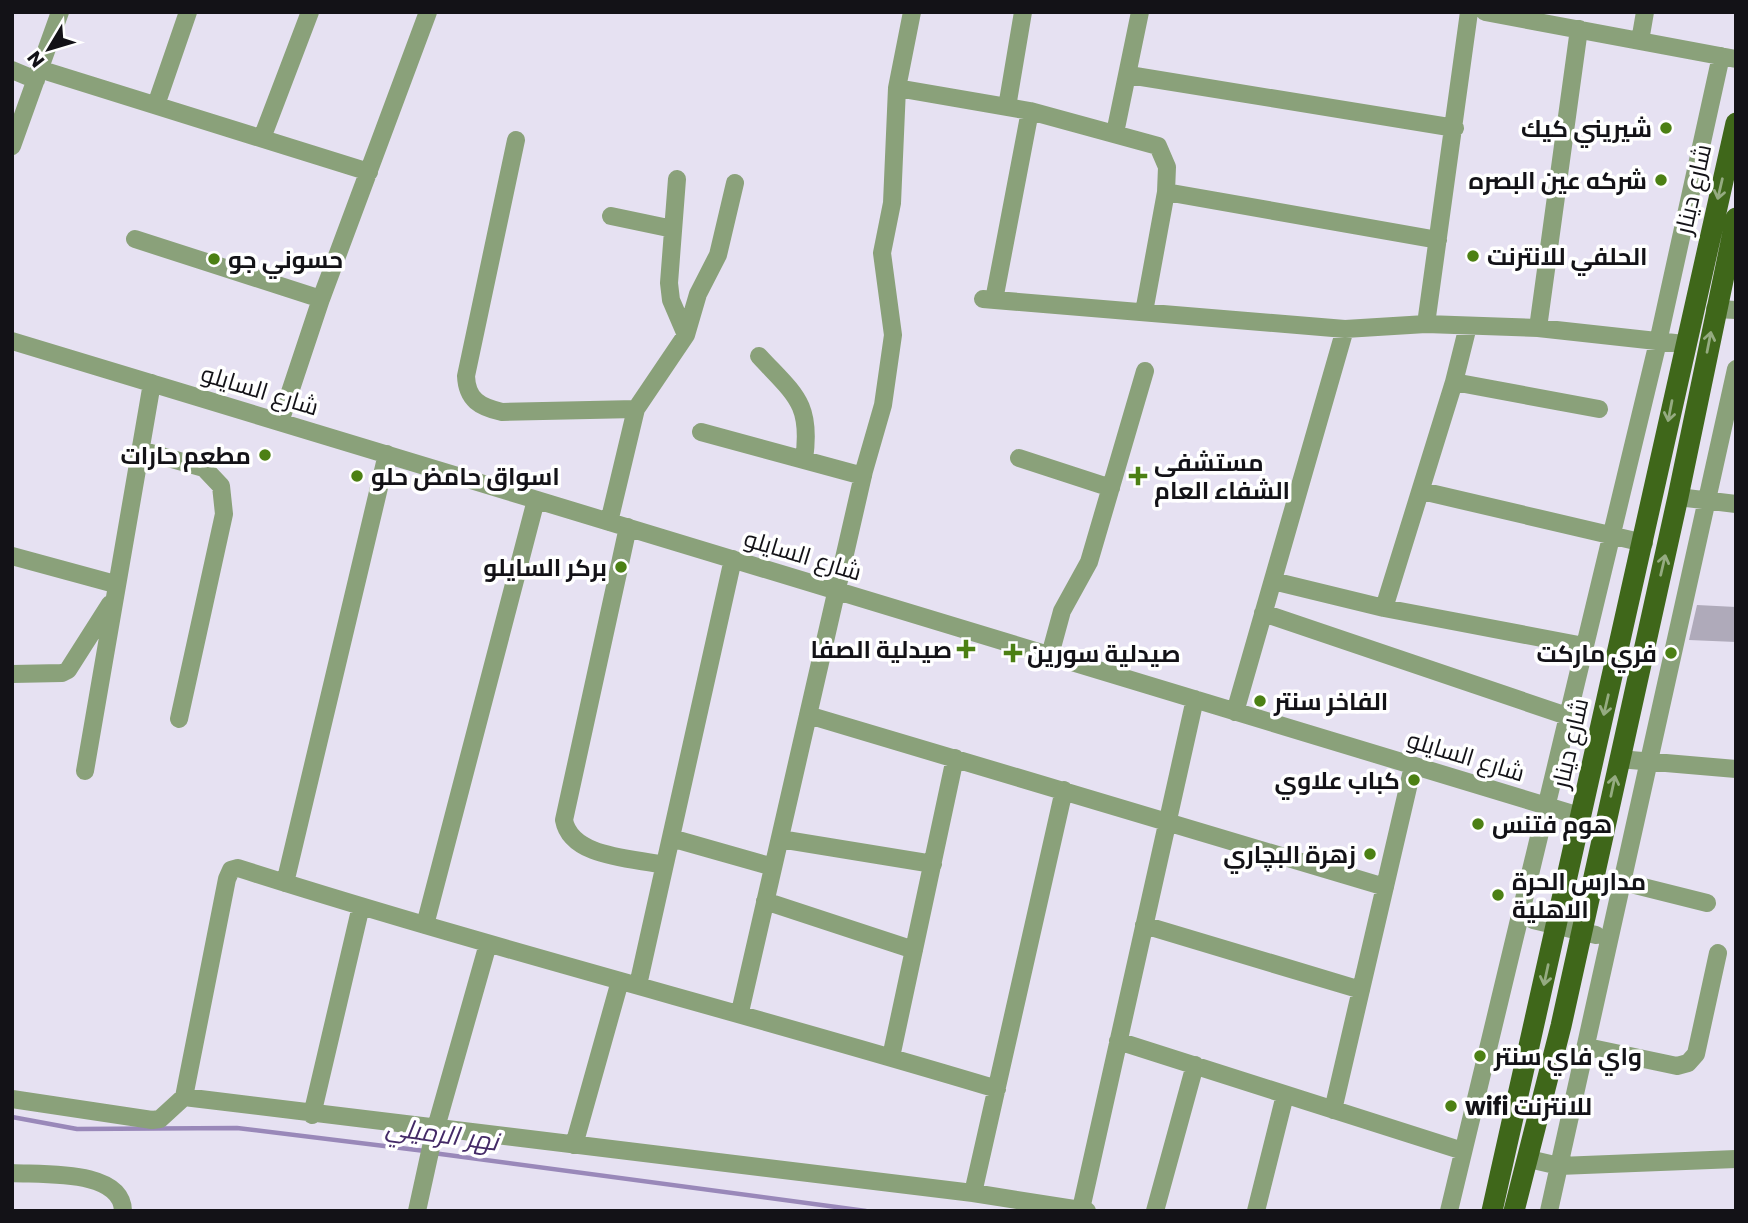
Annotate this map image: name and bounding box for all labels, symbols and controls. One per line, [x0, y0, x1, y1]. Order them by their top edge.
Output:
north arrow [14, 14, 84, 84]
text: N [21, 45, 51, 73]
place label: شيريني كيك [1521, 112, 1652, 148]
marker: شيريني كيك [1658, 120, 1674, 136]
street label: شارع دينار [1666, 141, 1719, 239]
place label: شركه عين البصره [1469, 164, 1647, 197]
marker: شركه عين البصره [1653, 172, 1669, 188]
one-way arrow [1713, 177, 1726, 200]
place label: الحلفي للانترنت [1487, 240, 1648, 276]
place label: حسوني جو [228, 243, 343, 279]
marker: الحلفي للانترنت [1465, 248, 1481, 264]
marker: حسوني جو [206, 251, 222, 267]
one-way arrow [1703, 331, 1716, 354]
street label: شارع السايلو [197, 356, 323, 424]
one-way arrow [1663, 399, 1677, 422]
place label: مطعم حارات [121, 439, 251, 472]
place label: مستشفى الشفاء العام [1154, 446, 1290, 507]
marker: مطعم حارات [257, 447, 273, 463]
place label: اسواق حامض حلو [371, 460, 560, 493]
marker: مستشفى الشفاء العام [1128, 466, 1148, 486]
marker: اسواق حامض حلو [349, 468, 365, 484]
street label: شارع السايلو [740, 521, 866, 589]
place label: بركر السايلو [483, 551, 607, 584]
one-way arrow [1657, 554, 1670, 577]
marker: بركر السايلو [613, 559, 629, 575]
place label: صيدلية الصفا [811, 633, 952, 666]
place label: صيدلية سورين [1027, 637, 1180, 670]
place label: فري ماركت [1537, 637, 1657, 673]
marker: صيدلية الصفا [958, 641, 974, 657]
marker: صيدلية سورين [1005, 645, 1021, 661]
marker: فري ماركت [1663, 645, 1679, 661]
place label: الفاخر سنتر [1273, 685, 1388, 718]
marker: الفاخر سنتر [1252, 693, 1268, 709]
one-way arrow [1599, 693, 1612, 716]
street label: شارع دينار [1543, 695, 1596, 793]
street label: شارع السايلو [1403, 722, 1529, 790]
place label: كباب علاوي [1275, 764, 1400, 800]
marker: كباب علاوي [1406, 772, 1422, 788]
one-way arrow [1607, 776, 1620, 798]
place label: هوم فتنس [1492, 808, 1612, 841]
marker: هوم فتنس [1470, 816, 1486, 832]
place label: زهرة البچاري [1223, 838, 1356, 874]
marker: زهرة البچاري [1362, 846, 1378, 862]
place label: مدارس الحرة الاهلية [1512, 865, 1646, 926]
marker: مدارس الحرة الاهلية [1490, 887, 1506, 903]
one-way arrow [1539, 963, 1552, 986]
place label: واي فاي سنتر [1493, 1040, 1642, 1076]
marker: واي فاي سنتر [1472, 1048, 1488, 1064]
place label: wifi للانترنت [1465, 1090, 1592, 1123]
marker: wifi للانترنت [1443, 1098, 1459, 1114]
water label: نهر الرميلي [383, 1108, 504, 1163]

